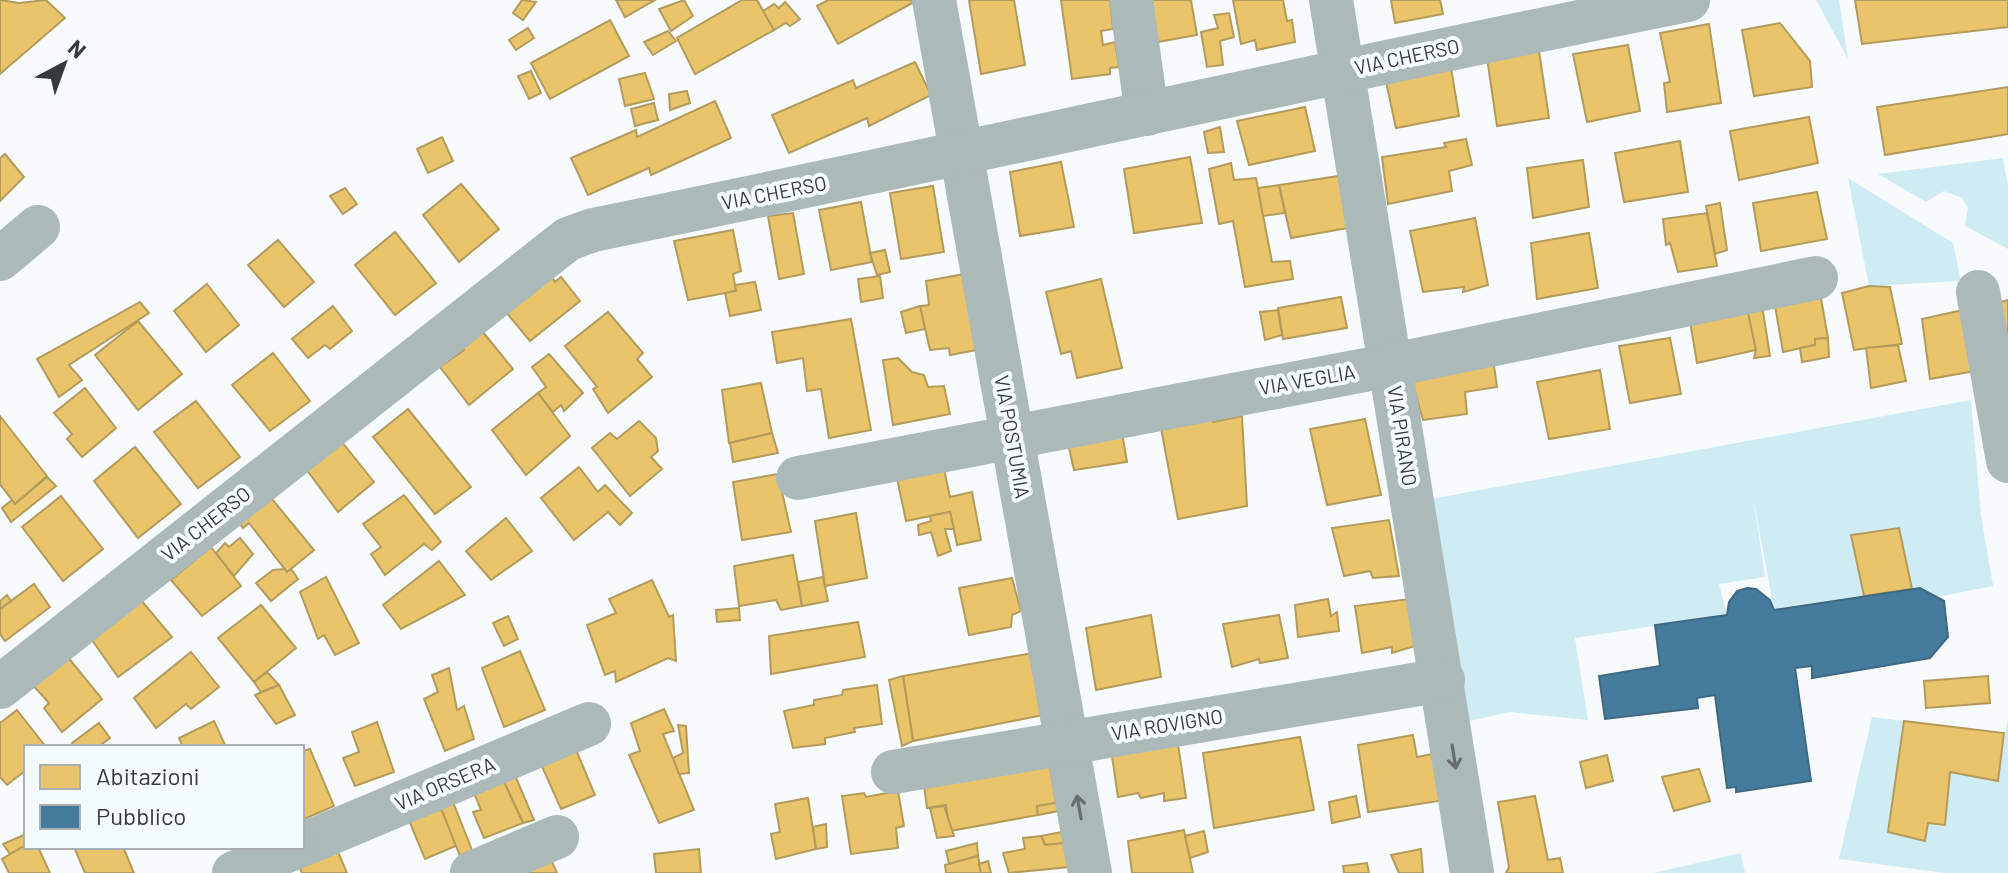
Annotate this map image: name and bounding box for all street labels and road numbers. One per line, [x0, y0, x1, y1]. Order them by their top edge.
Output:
street label: VIA CHERSO [1352, 33, 1462, 79]
street label: VIA CHERSO [719, 170, 829, 214]
street label: VIA VEGLIA [1257, 359, 1357, 399]
street label: VIA POSTUMIA [990, 373, 1036, 500]
street label: VIA PIRANO [1383, 384, 1423, 488]
street label: VIA CHERSO [156, 481, 255, 566]
street label: VIA ROVIGNO [1109, 703, 1224, 745]
street label: VIA ORSERA [391, 751, 498, 815]

